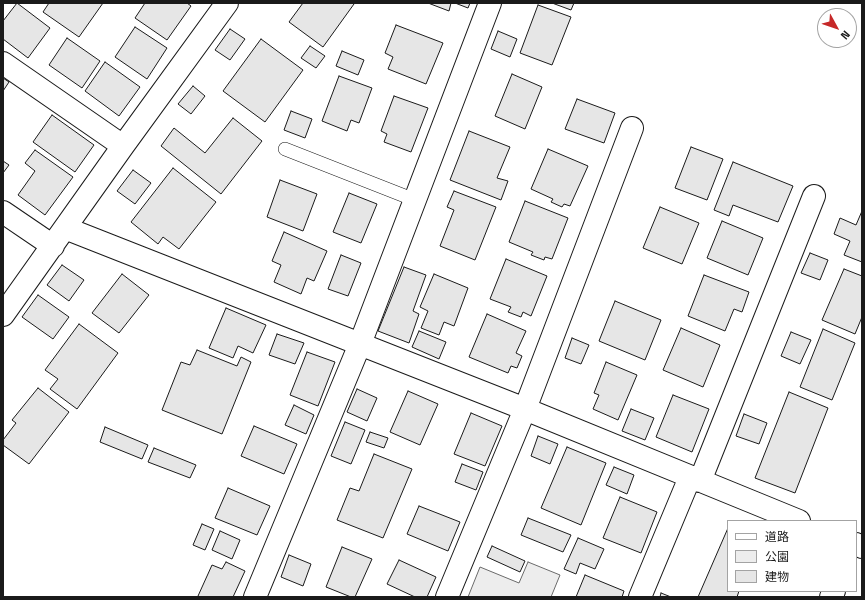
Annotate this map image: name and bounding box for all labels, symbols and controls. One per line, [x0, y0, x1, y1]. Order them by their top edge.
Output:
north arrow [817, 8, 857, 48]
text: N [838, 28, 853, 42]
legend [727, 520, 857, 592]
text: 道路 [765, 529, 789, 545]
text: 公園 [765, 549, 789, 565]
text: 建物 [765, 569, 789, 585]

